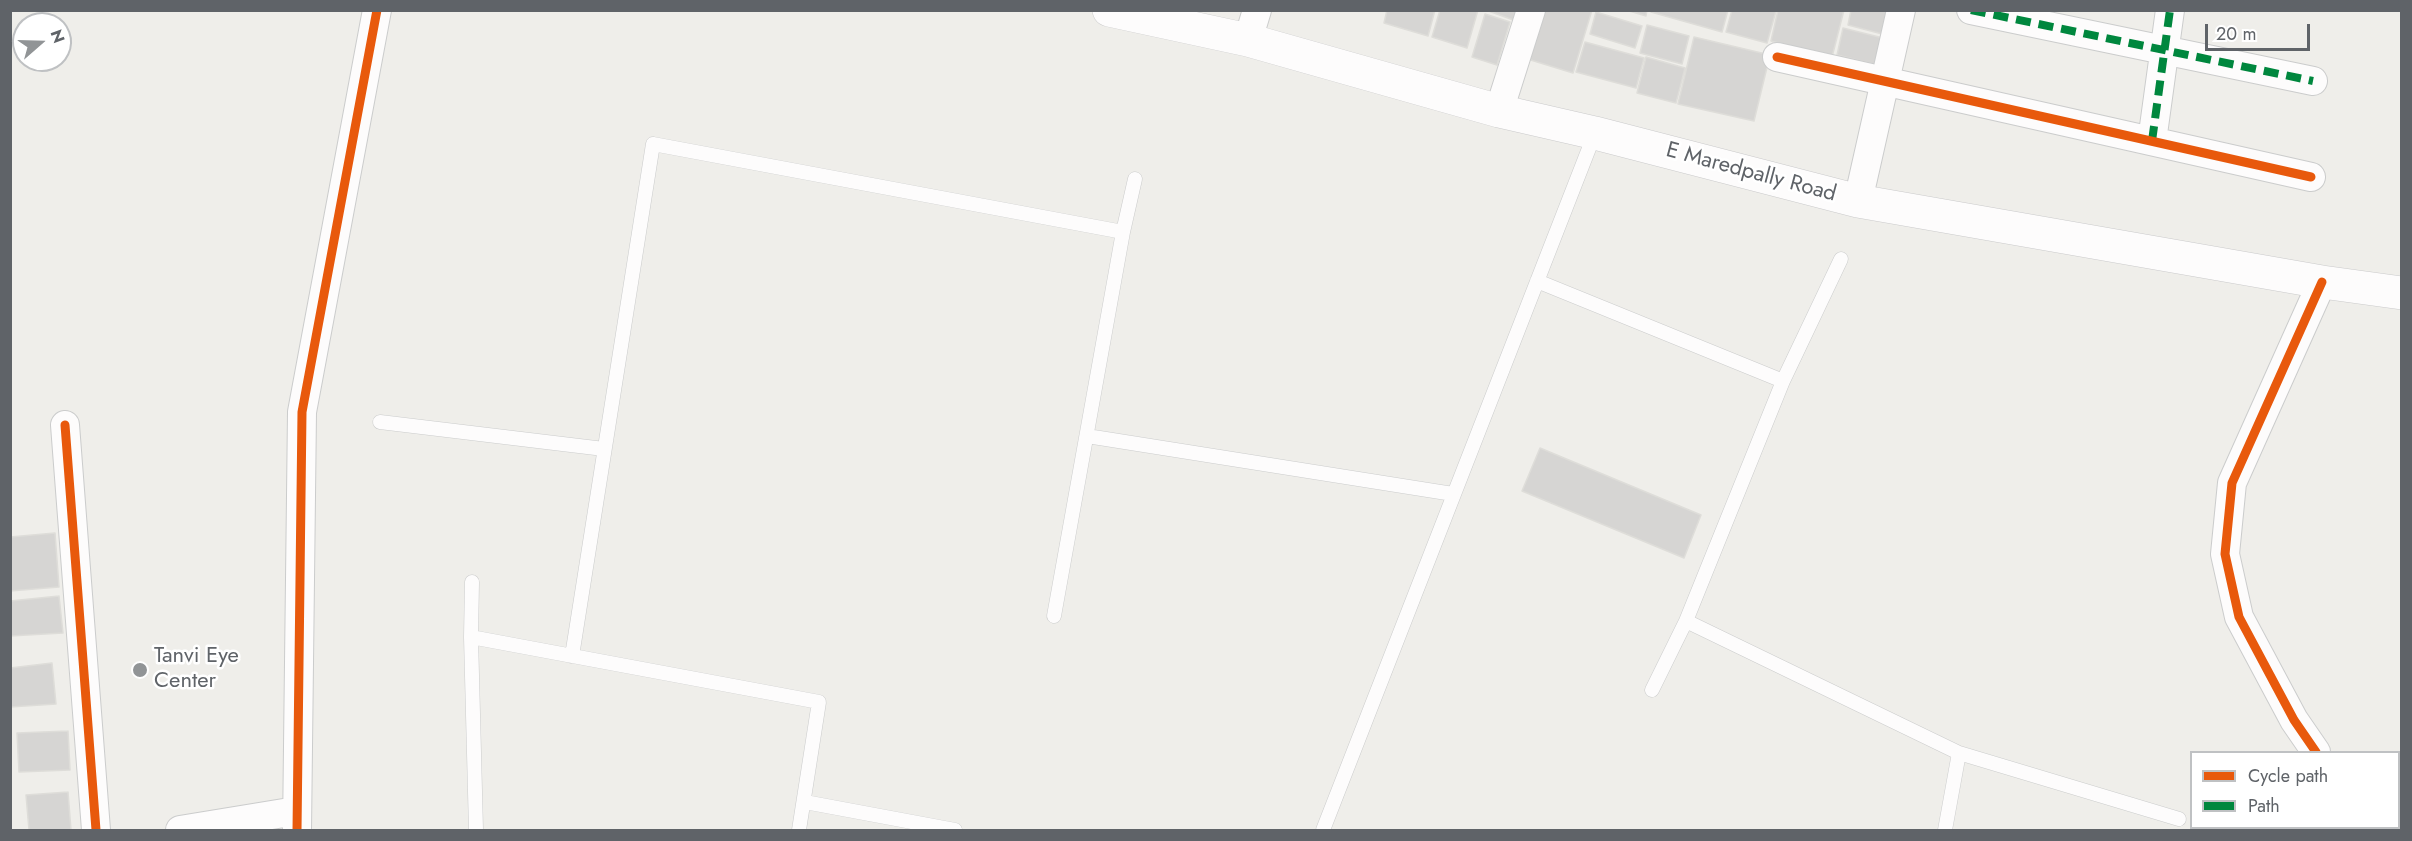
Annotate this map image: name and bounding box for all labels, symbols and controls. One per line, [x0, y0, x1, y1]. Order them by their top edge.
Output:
north arrow [12, 12, 72, 72]
scale bar [2208, 12, 2313, 50]
text: 20 m [2216, 21, 2256, 47]
text: N [45, 26, 70, 46]
street label: E Maredpally Road [1663, 138, 1839, 208]
place label: Tanvi Eye Center [154, 644, 239, 696]
marker: Tanvi Eye Center [131, 661, 149, 679]
legend [2190, 751, 2400, 829]
text: Cycle path [2248, 763, 2328, 789]
text: Path [2248, 793, 2280, 819]

